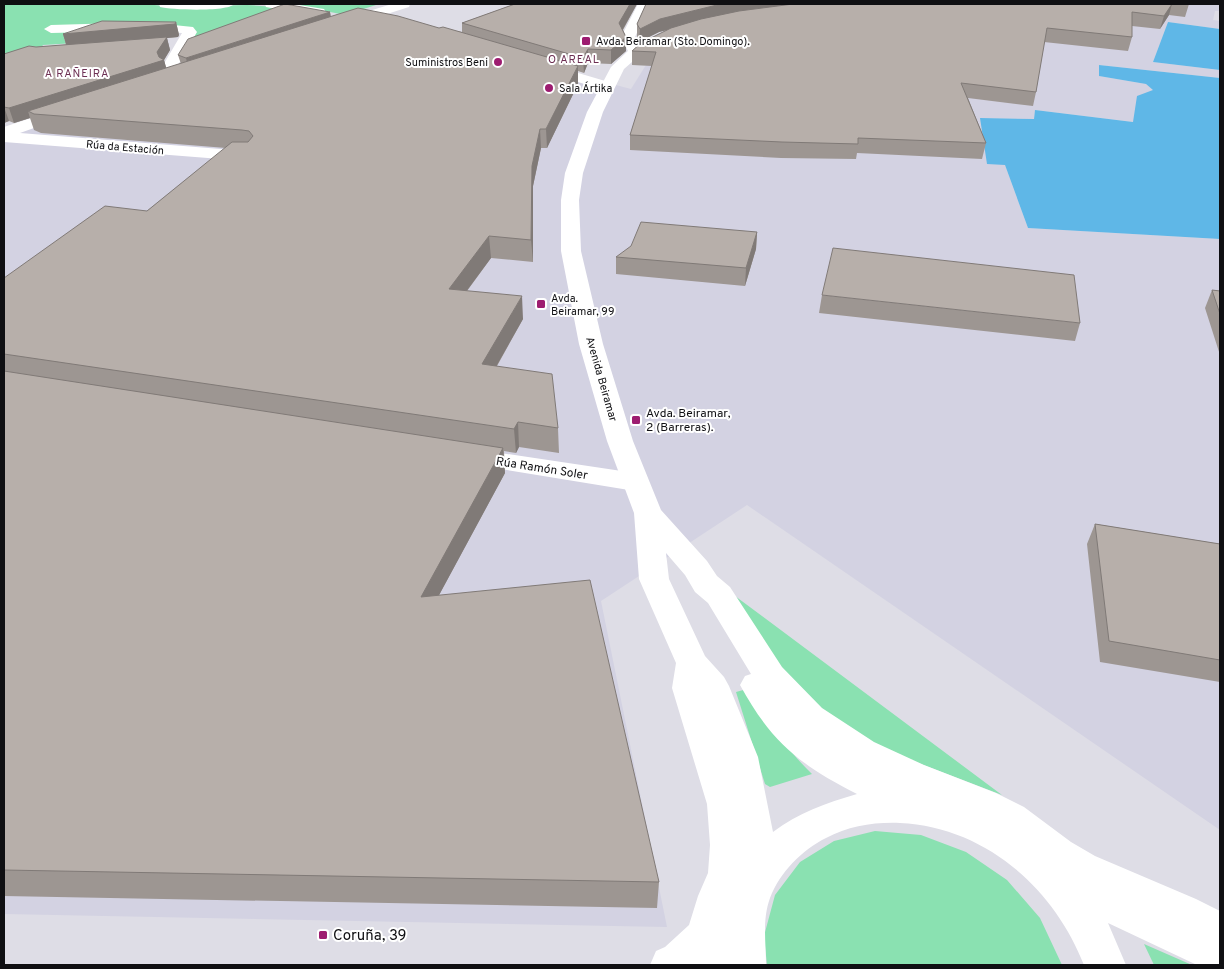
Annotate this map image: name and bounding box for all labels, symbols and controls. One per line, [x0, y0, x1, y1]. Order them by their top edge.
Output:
marker: Avda. Beiramar (Sto. Domingo). [580, 35, 592, 47]
place label: Avda. Beiramar (Sto. Domingo). [596, 35, 750, 49]
district label: O AREAL [548, 53, 600, 67]
place label: Suministros Beni [405, 56, 488, 70]
marker: Suministros Beni [492, 56, 504, 68]
district label: A RAÑEIRA [45, 67, 109, 81]
place label: Sala Ártika [559, 81, 612, 96]
marker: Sala Ártika [543, 82, 555, 94]
street label: Rúa da Estación [85, 138, 165, 158]
place label: Avda. Beiramar, 99 [551, 292, 614, 319]
marker: Avda. Beiramar, 99 [535, 298, 547, 310]
street label: Avenida Beiramar [582, 335, 620, 424]
place label: Avda. Beiramar, 2 (Barreras). [646, 406, 731, 436]
marker: Avda. Beiramar, 2 (Barreras). [630, 414, 642, 426]
street label: Rúa Ramón Soler [495, 454, 589, 484]
place label: Coruña, 39 [333, 927, 407, 946]
marker: Coruña, 39 [317, 929, 329, 941]

